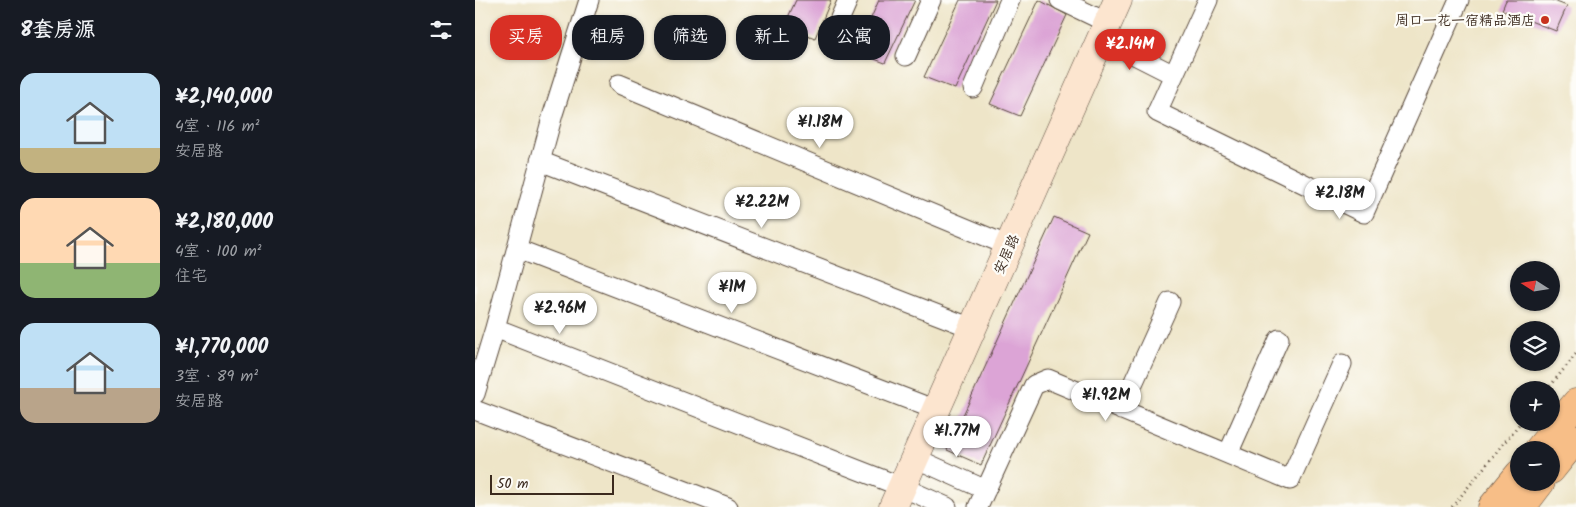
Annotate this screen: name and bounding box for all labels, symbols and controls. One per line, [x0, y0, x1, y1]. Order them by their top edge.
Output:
place label: 周口一花一宿精品酒店 [1395, 10, 1535, 32]
text: 8套房源 [20, 14, 95, 47]
marker: 周口一花一宿精品酒店 [1539, 14, 1551, 26]
chip: 买房 [490, 15, 562, 60]
chip: 租房 [572, 15, 644, 60]
chip: 筛选 [654, 15, 726, 60]
chip: 新上 [736, 15, 808, 60]
chip: 公寓 [818, 15, 890, 60]
icon: filters [427, 16, 455, 44]
pin: ¥2.14M [1089, 28, 1171, 71]
text: ¥2.14M [1106, 32, 1154, 57]
text: ¥2,140,000 [175, 81, 272, 114]
icon: home [60, 93, 120, 153]
pin: ¥1.18M [779, 106, 861, 149]
text: ¥1.18M [798, 110, 842, 135]
text: 4室 · 116 m² [175, 114, 259, 139]
text: 安居路 [175, 139, 223, 164]
pin: ¥2.18M [1299, 178, 1381, 220]
text: ¥2.18M [1315, 181, 1365, 206]
pin: ¥2.22M [721, 186, 803, 229]
text: ¥2.22M [735, 190, 789, 215]
text: ¥2,180,000 [175, 206, 273, 239]
icon: home [60, 218, 120, 278]
street label: 安居路 [988, 231, 1026, 278]
text: 4室 · 100 m² [175, 239, 262, 264]
north arrow [1510, 261, 1560, 311]
map controls [1510, 261, 1560, 491]
text: 住宅 [175, 264, 207, 289]
pin: ¥1M [708, 272, 756, 314]
text: ¥1M [719, 275, 745, 300]
pin: ¥2.96M [519, 292, 601, 335]
text: ¥2.96M [534, 296, 586, 321]
button: layers [1510, 321, 1560, 371]
text: ¥1,770,000 [175, 331, 268, 364]
icon: home [60, 343, 120, 403]
text: 3室 · 89 m² [175, 364, 258, 389]
pin: ¥1.92M [1065, 380, 1147, 422]
button: + [1510, 381, 1560, 431]
text: ¥1.92M [1082, 383, 1130, 408]
text: 安居路 [175, 389, 223, 414]
pin: ¥1.77M [916, 416, 998, 458]
text: ¥1.77M [934, 419, 980, 444]
button: − [1510, 441, 1560, 491]
scale bar [490, 472, 614, 495]
text: 50 m [497, 473, 528, 495]

